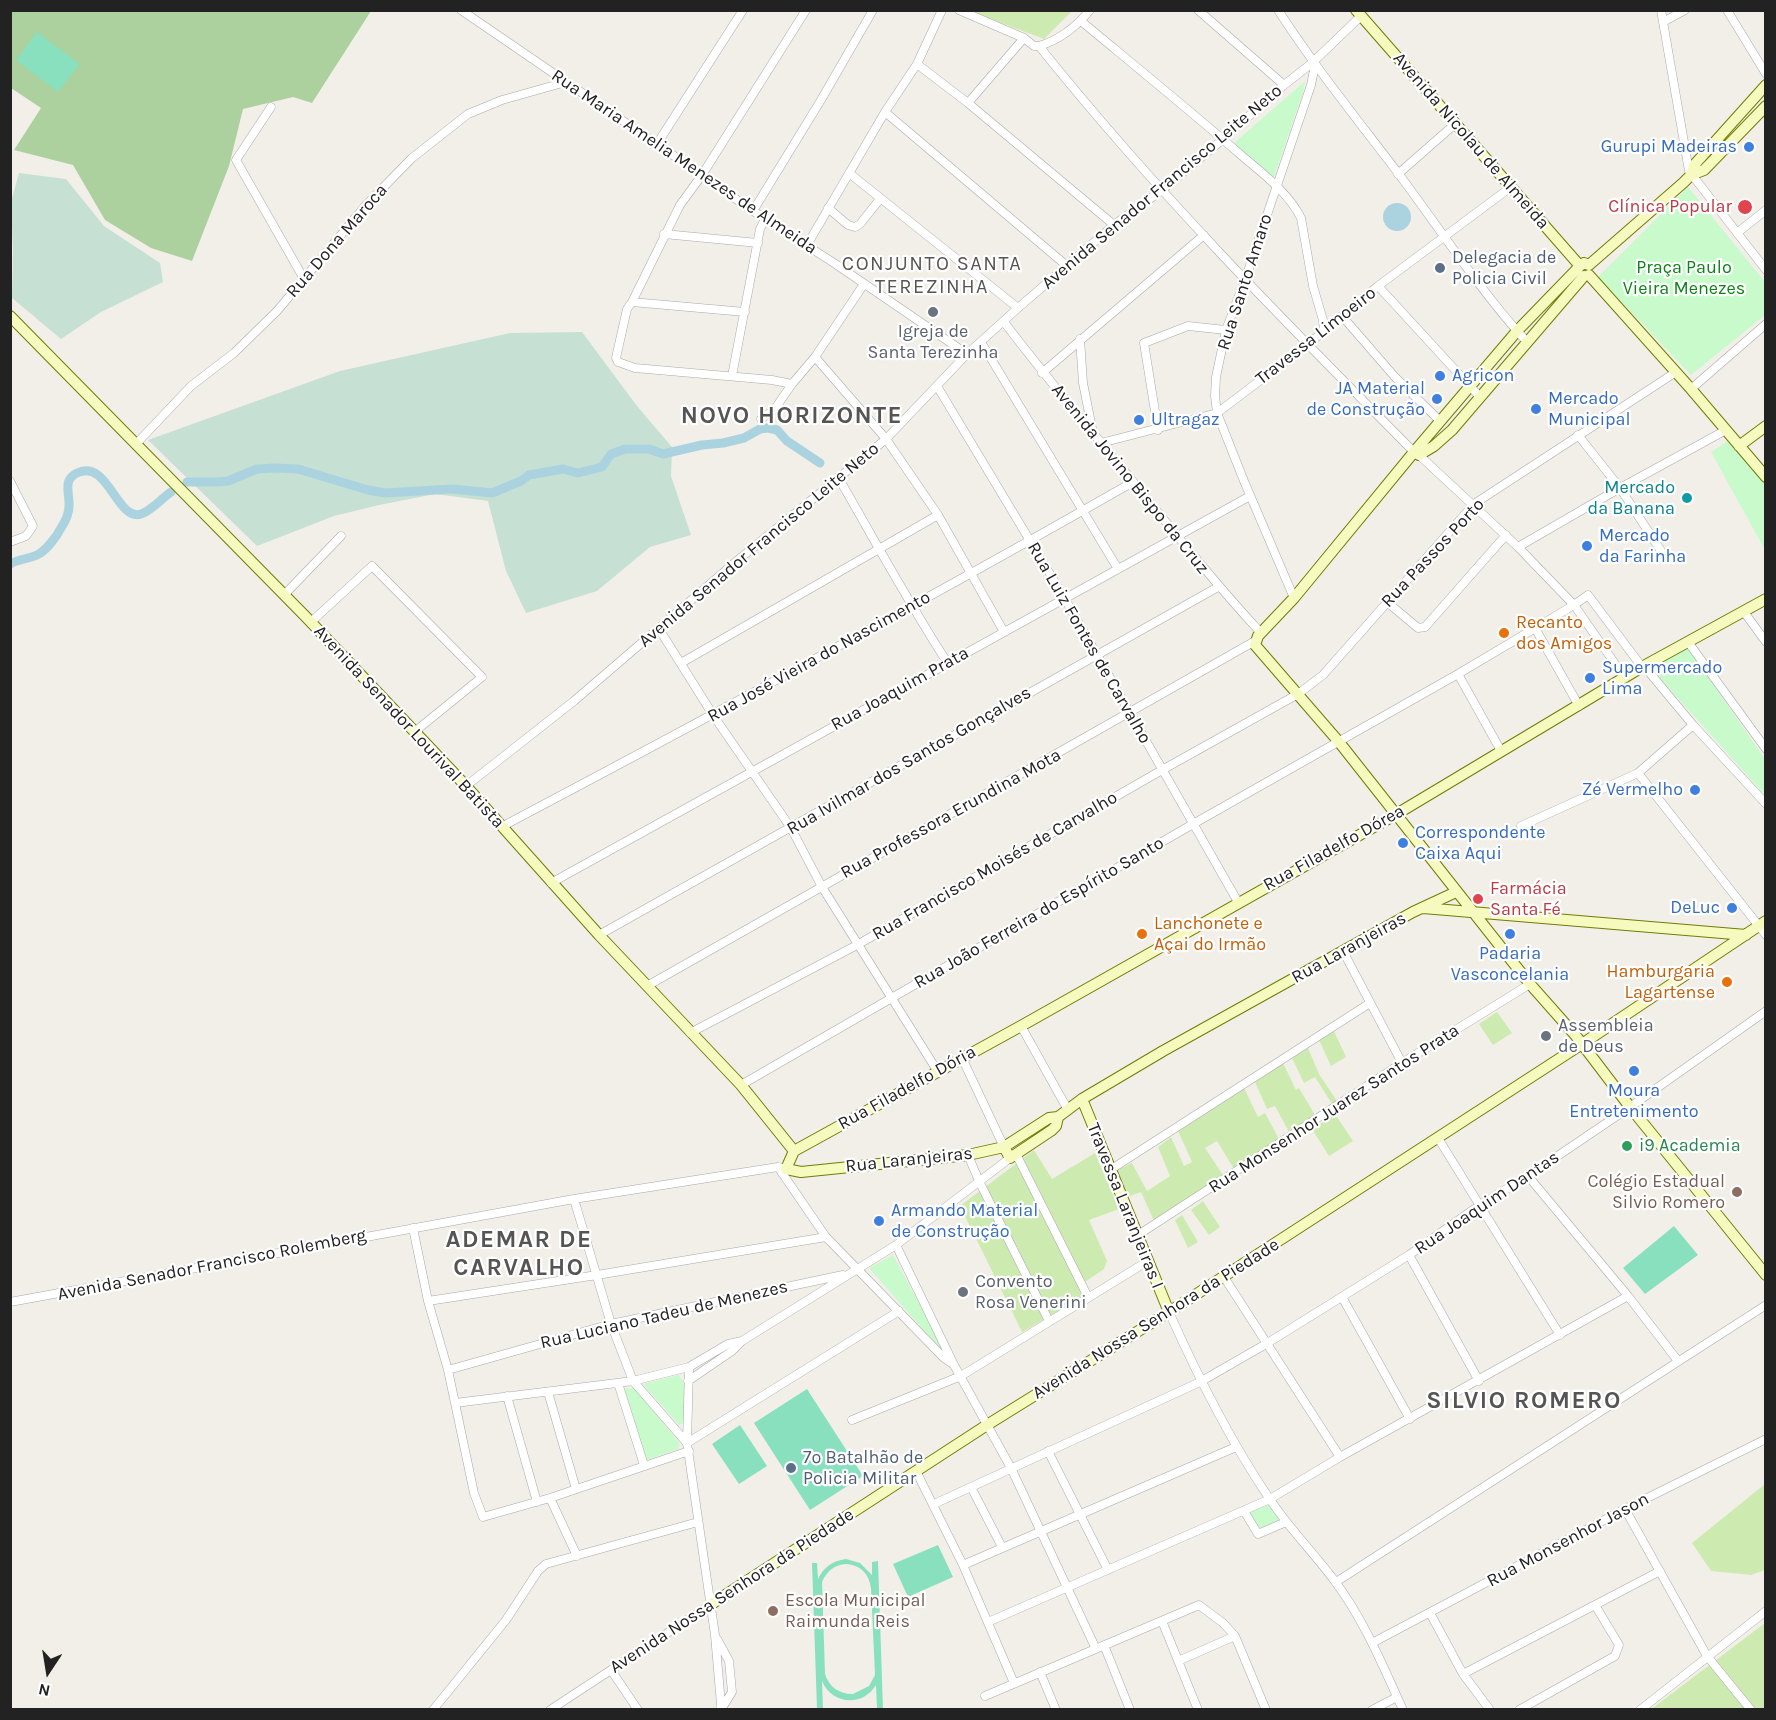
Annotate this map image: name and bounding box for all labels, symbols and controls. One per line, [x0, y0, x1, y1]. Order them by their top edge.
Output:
street label: Avenida Nicolau de Almeida [1388, 48, 1554, 234]
street label: Rua Maria Amelia Menezes de Almeida [547, 65, 821, 259]
street label: Avenida Senador Francisco Leite Neto [1037, 80, 1287, 294]
place label: Gurupi Madeiras [1601, 136, 1737, 158]
marker: Gurupi Madeiras [1742, 140, 1756, 154]
street label: Rua Dona Maroca [282, 180, 392, 302]
place label: Clínica Popular [1608, 196, 1732, 218]
marker: Clínica Popular [1736, 198, 1754, 216]
street label: Rua Santo Amaro [1213, 211, 1277, 353]
place label: Delegacia de Policia Civil [1452, 247, 1556, 290]
district label: CONJUNTO SANTA TEREZINHA [842, 252, 1022, 299]
park label: Praça Paulo Vieira Menezes [1623, 257, 1745, 300]
marker: Delegacia de Policia Civil [1433, 261, 1447, 275]
street label: Travessa Limoeiro [1251, 282, 1381, 390]
marker: Igreja de Santa Terezinha [926, 305, 940, 319]
place label: Igreja de Santa Terezinha [868, 321, 998, 364]
place label: Agricon [1452, 365, 1514, 387]
marker: Agricon [1433, 369, 1447, 383]
place label: JA Material de Construção [1306, 378, 1425, 420]
street label: Avenida Jovino Bispo da Cruz [1047, 380, 1213, 578]
place label: Mercado Municipal [1548, 388, 1630, 430]
marker: JA Material de Construção [1430, 392, 1444, 406]
district label: NOVO HORIZONTE [681, 402, 903, 430]
marker: Mercado Municipal [1529, 402, 1543, 416]
place label: Ultragaz [1151, 409, 1220, 431]
marker: Ultragaz [1132, 413, 1146, 427]
street label: Avenida Senador Francisco Leite Neto [634, 438, 884, 652]
place label: Mercado da Banana [1588, 477, 1675, 520]
marker: Mercado da Banana [1680, 491, 1694, 505]
street label: Rua Passos Porto [1377, 494, 1489, 612]
place label: Mercado da Farinha [1599, 525, 1686, 568]
street label: Rua Luiz Fontes de Carvalho [1022, 538, 1156, 748]
marker: Mercado da Farinha [1580, 539, 1594, 553]
street label: Rua José Vieira do Nascimento [704, 587, 934, 727]
place label: Recanto dos Amigos [1516, 612, 1612, 654]
street label: Avenida Senador Lourival Batista [309, 621, 509, 833]
marker: Recanto dos Amigos [1497, 626, 1511, 640]
street label: Rua Joaquim Prata [827, 642, 973, 736]
place label: Supermercado Lima [1602, 657, 1722, 700]
marker: Supermercado Lima [1583, 671, 1597, 685]
street label: Rua Ivilmar dos Santos Gonçalves [783, 682, 1035, 840]
street label: Rua Professora Erundina Mota [837, 744, 1065, 884]
place label: Zé Vermelho [1582, 779, 1683, 801]
marker: Zé Vermelho [1688, 783, 1702, 797]
street label: Rua Francisco Moisés de Carvalho [869, 787, 1121, 945]
street label: Rua Filadelfo Dórea [1259, 800, 1409, 896]
place label: Correspondente Caixa Aqui [1415, 822, 1546, 864]
street label: Rua João Ferreira do Espírito Santo [910, 832, 1168, 994]
marker: Correspondente Caixa Aqui [1396, 836, 1410, 850]
place label: Farmácia Santa Fé [1490, 878, 1567, 920]
marker: Farmácia Santa Fé [1471, 892, 1485, 906]
place label: DeLuc [1670, 897, 1720, 919]
marker: DeLuc [1725, 901, 1739, 915]
street label: Rua Laranjeiras [1288, 908, 1410, 988]
place label: Lanchonete e Açai do Irmão [1154, 913, 1266, 956]
marker: Lanchonete e Açai do Irmão [1135, 927, 1149, 941]
marker: Padaria Vasconcelania [1503, 927, 1517, 941]
place label: Padaria Vasconcelania [1451, 943, 1569, 986]
place label: Hamburgaria Lagartense [1607, 961, 1715, 1004]
marker: Hamburgaria Lagartense [1720, 975, 1734, 989]
place label: Assembleia de Deus [1558, 1015, 1654, 1058]
street label: Rua Monsenhor Juarez Santos Prata [1205, 1020, 1463, 1198]
marker: Assembleia de Deus [1539, 1029, 1553, 1043]
street label: Rua Filadelfo Dória [834, 1041, 980, 1135]
marker: Moura Entretenimento [1627, 1064, 1641, 1078]
place label: Moura Entretenimento [1569, 1080, 1699, 1122]
street label: Travessa Laranjeiras I [1082, 1120, 1168, 1292]
place label: i9 Academia [1639, 1135, 1741, 1157]
marker: i9 Academia [1620, 1139, 1634, 1153]
street label: Rua Laranjeiras [844, 1143, 974, 1177]
street label: Rua Joaquim Dantas [1411, 1147, 1563, 1259]
place label: Colégio Estadual Silvio Romero [1587, 1171, 1725, 1214]
marker: Colégio Estadual Silvio Romero [1730, 1185, 1744, 1199]
place label: Armando Material de Construção [891, 1200, 1038, 1242]
marker: Armando Material de Construção [872, 1214, 886, 1228]
street label: Avenida Senador Francisco Rolemberg [56, 1224, 368, 1306]
district label: ADEMAR DE CARVALHO [445, 1226, 593, 1282]
street label: Avenida Nossa Senhora da Piedade [1029, 1234, 1283, 1404]
place label: Convento Rosa Venerini [975, 1271, 1087, 1314]
street label: Rua Luciano Tadeu de Menezes [538, 1276, 790, 1354]
marker: Convento Rosa Venerini [956, 1285, 970, 1299]
district label: SILVIO ROMERO [1426, 1387, 1622, 1415]
place label: 7º Batalhão de Policia Militar [803, 1447, 923, 1490]
marker: 7º Batalhão de Policia Militar [784, 1461, 798, 1475]
street label: Rua Monsenhor Jason [1483, 1488, 1653, 1592]
street label: Avenida Nossa Senhora da Piedade [606, 1504, 858, 1678]
place label: Escola Municipal Raimunda Reis [785, 1590, 925, 1632]
marker: Escola Municipal Raimunda Reis [766, 1604, 780, 1618]
north arrow [18, 1642, 78, 1702]
text: N [37, 1680, 52, 1701]

